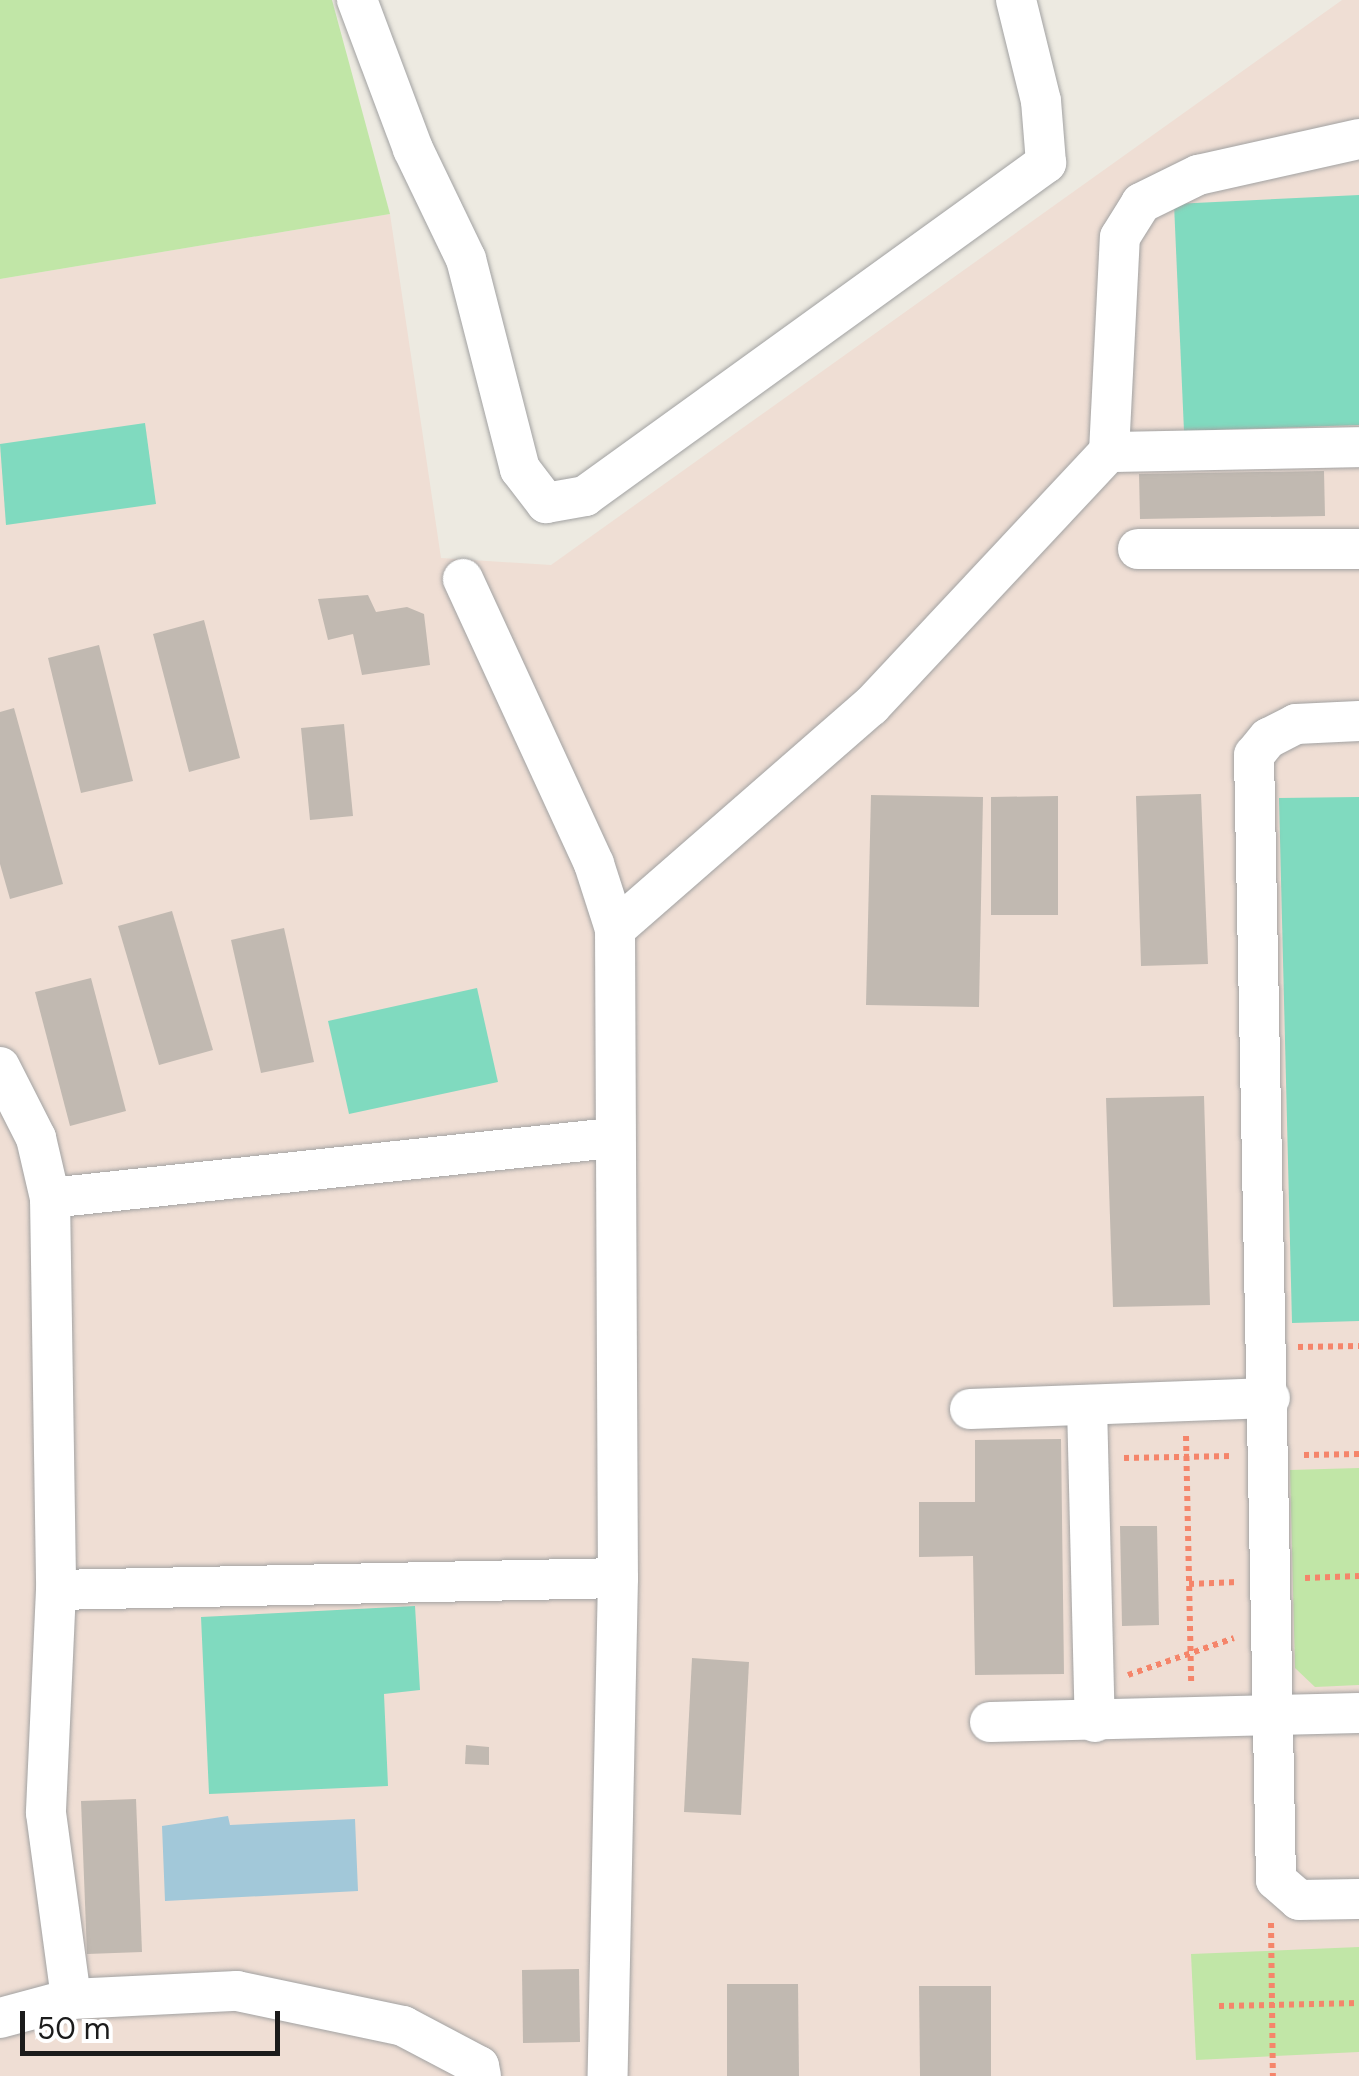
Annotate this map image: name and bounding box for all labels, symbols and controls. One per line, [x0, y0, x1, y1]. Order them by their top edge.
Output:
scale bar [25, 1991, 285, 2053]
text: 50 m [37, 2009, 111, 2048]

